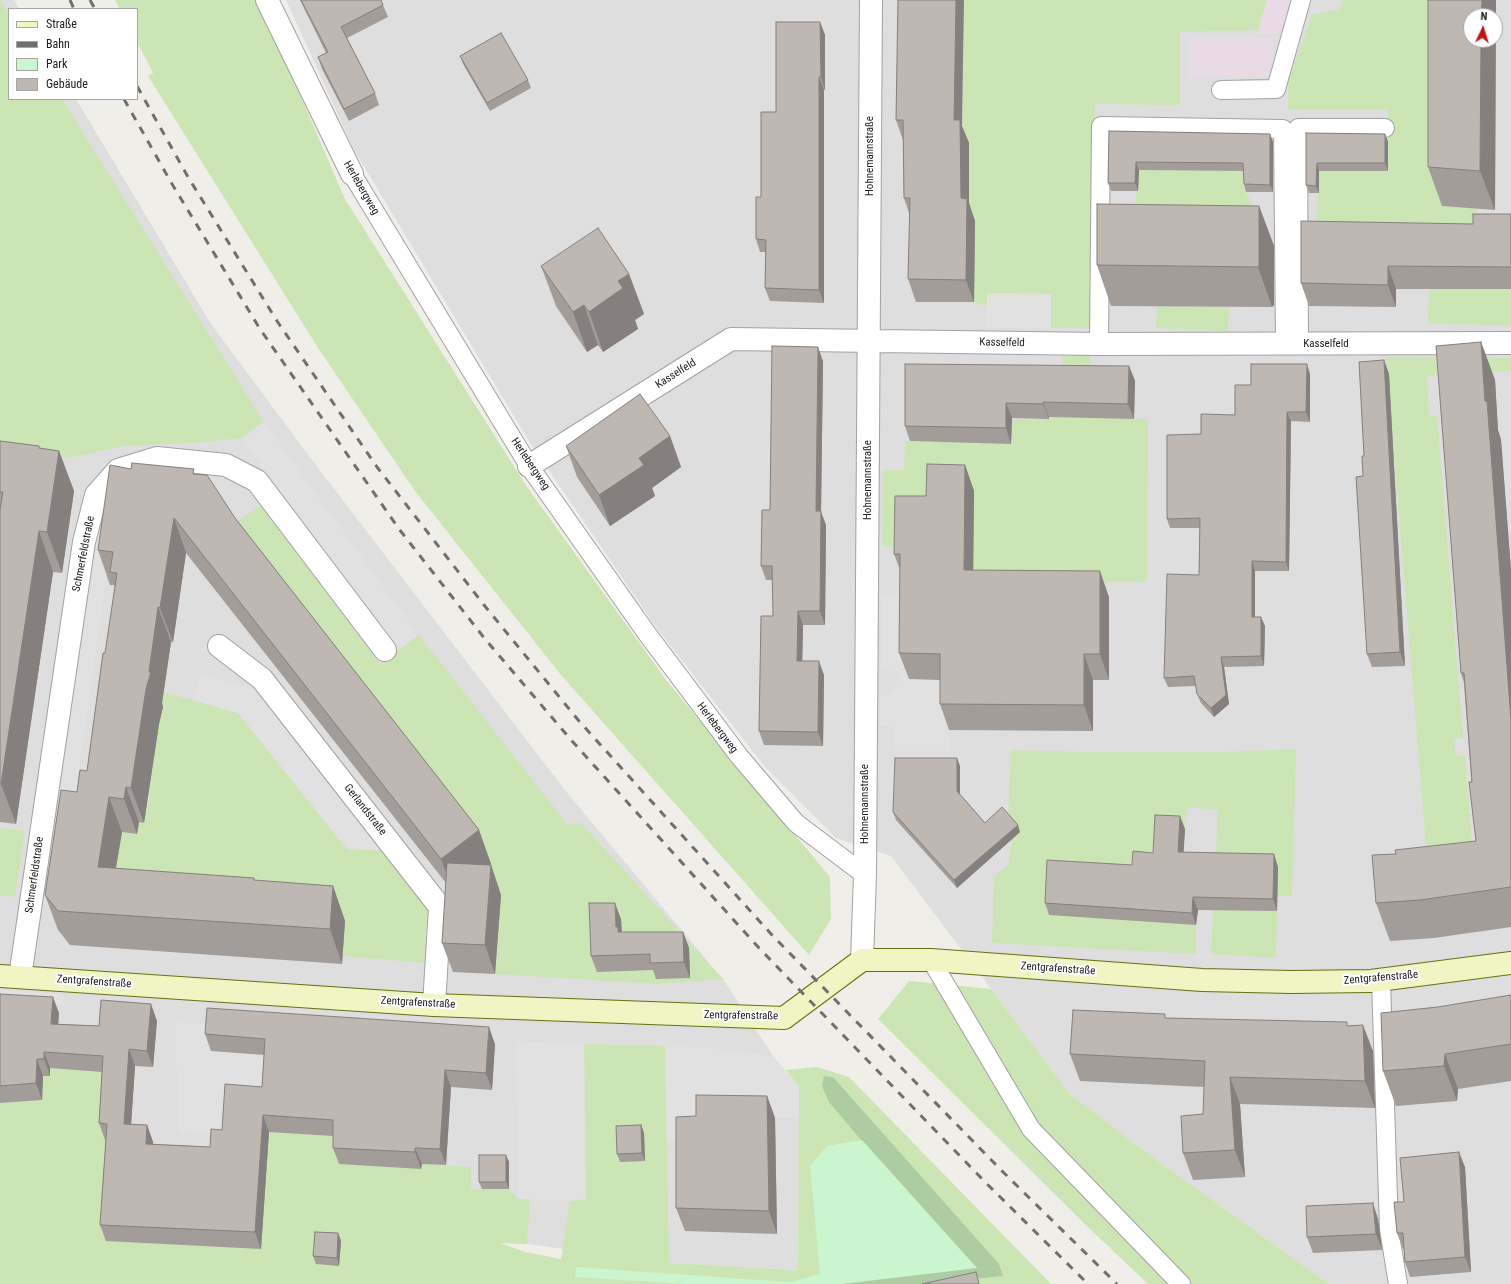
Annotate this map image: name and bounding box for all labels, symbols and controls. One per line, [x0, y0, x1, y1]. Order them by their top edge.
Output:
legend [8, 8, 138, 100]
north arrow [1463, 8, 1503, 48]
text: N [1480, 10, 1488, 23]
text: Straße [46, 17, 77, 31]
text: Bahn [46, 37, 70, 51]
text: Park [46, 57, 67, 71]
text: Gebäude [46, 77, 88, 91]
street label: Hohnemannstraße [863, 116, 877, 196]
street label: Herlebergweg [340, 159, 382, 217]
street label: Kasselfeld [979, 336, 1025, 350]
street label: Kasselfeld [1303, 337, 1349, 351]
street label: Kasselfeld [653, 356, 699, 392]
street label: Herlebergweg [508, 435, 552, 493]
street label: Hohnemannstraße [861, 440, 875, 520]
street label: Schmerfeldstraße [70, 515, 98, 593]
street label: Herlebergweg [694, 700, 740, 756]
street label: Hohnemannstraße [858, 764, 872, 844]
street label: Gerlandstraße [341, 782, 389, 838]
street label: Schmerfeldstraße [23, 836, 47, 914]
street label: Zentgrafenstraße [1020, 960, 1096, 978]
street label: Zentgrafenstraße [1343, 968, 1419, 988]
street label: Zentgrafenstraße [56, 973, 132, 991]
street label: Zentgrafenstraße [380, 994, 456, 1012]
street label: Zentgrafenstraße [704, 1009, 778, 1023]

